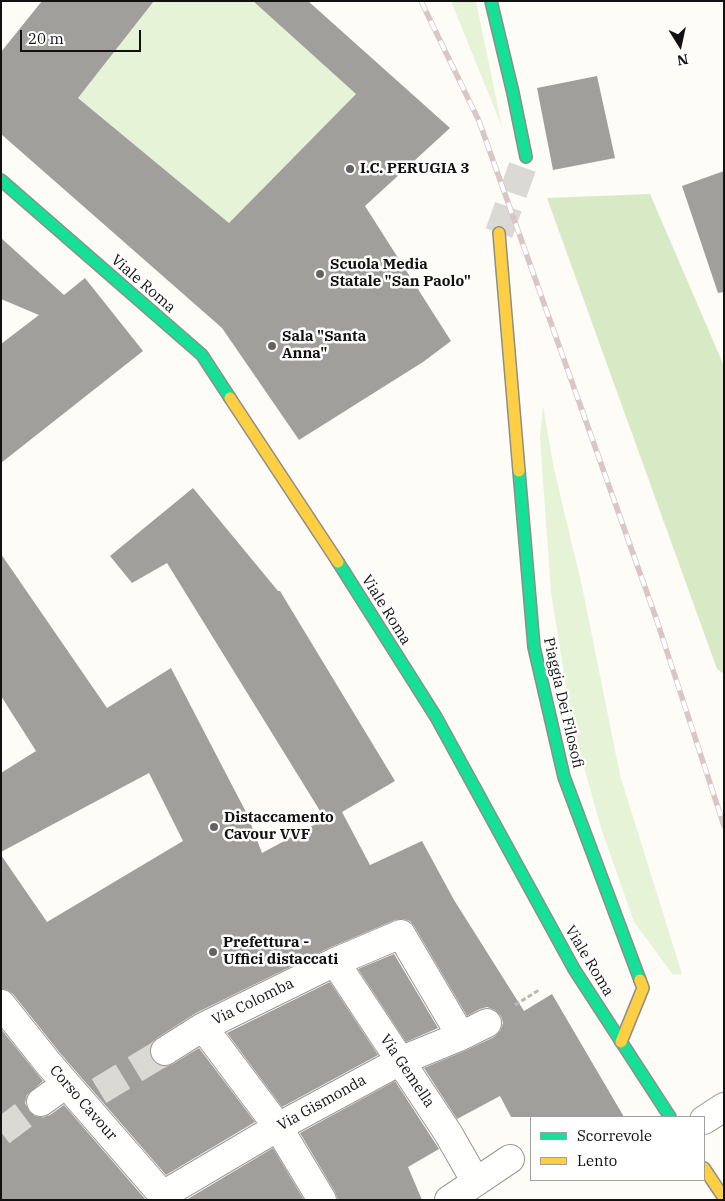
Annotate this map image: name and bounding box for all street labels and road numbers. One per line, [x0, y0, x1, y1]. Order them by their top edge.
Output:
street label: Viale Roma [107, 251, 179, 317]
street label: Viale Roma [357, 572, 415, 648]
street label: Piaggia Dei Filosofi [539, 636, 587, 770]
street label: Viale Roma [561, 922, 617, 1000]
street label: Via Colomba [209, 974, 297, 1030]
street label: Via Gemella [376, 1031, 438, 1111]
street label: Corso Cavour [45, 1062, 121, 1144]
street label: Via Gismonda [275, 1071, 369, 1135]

